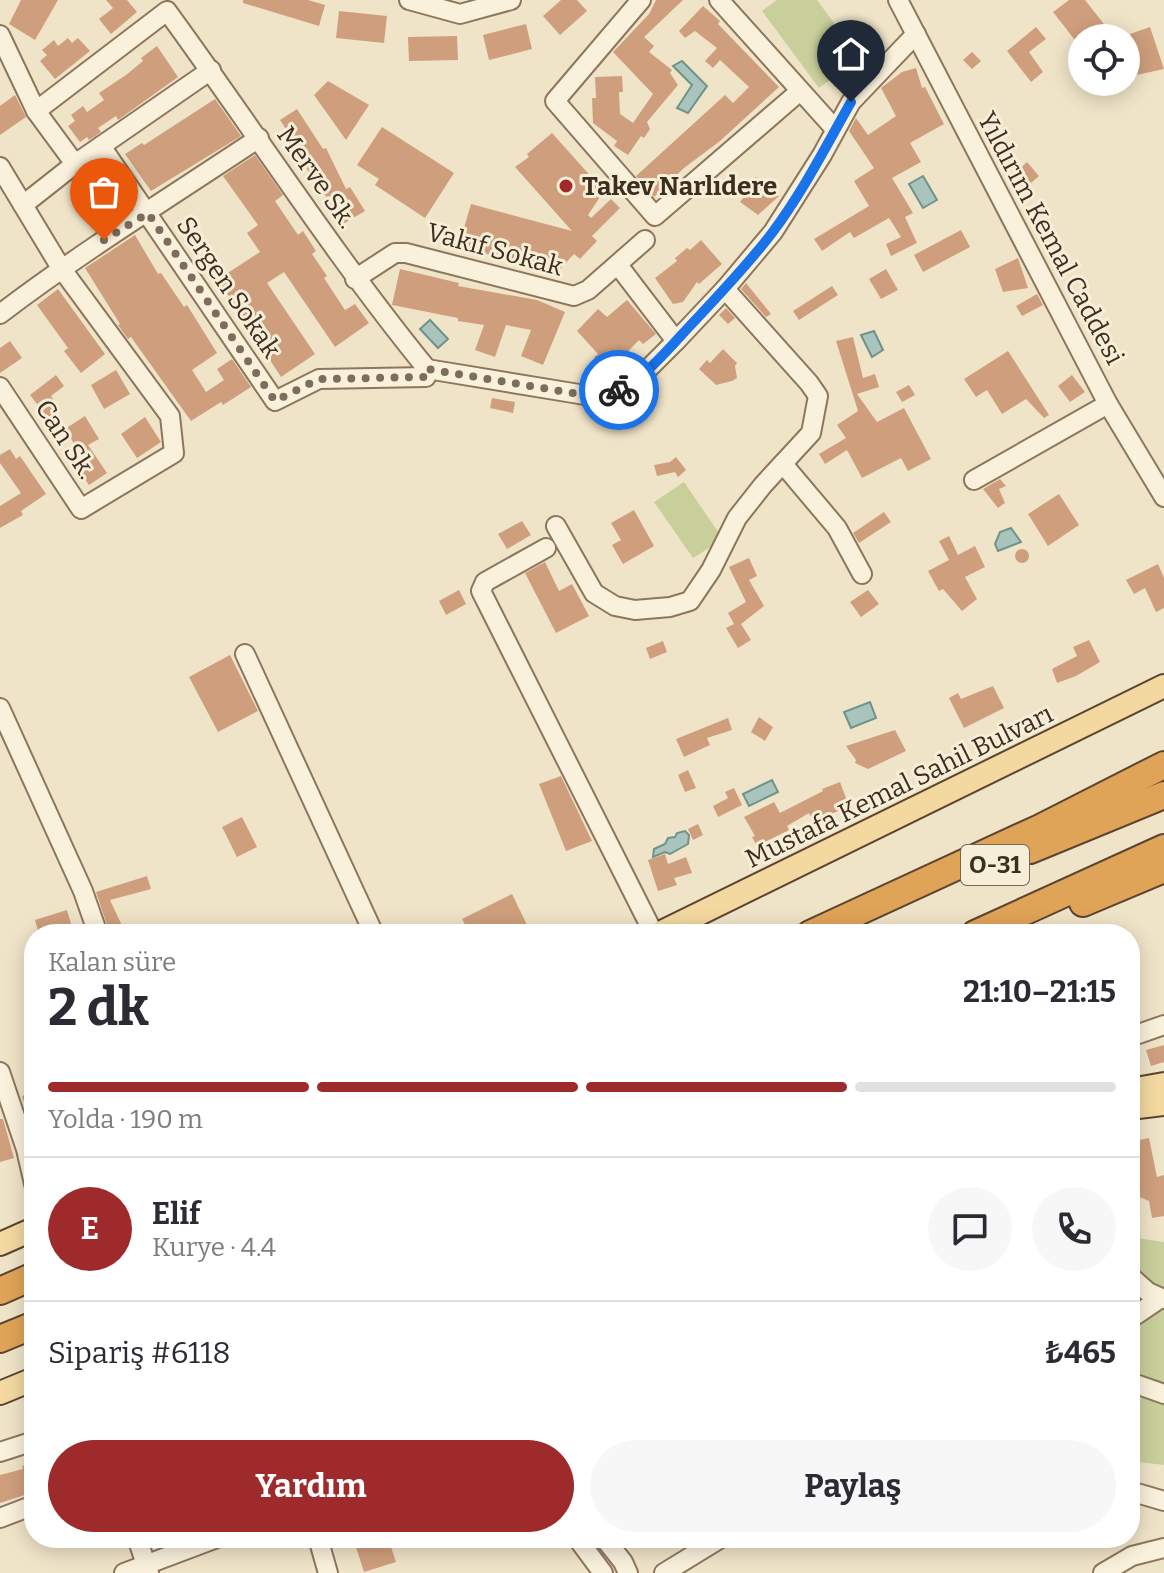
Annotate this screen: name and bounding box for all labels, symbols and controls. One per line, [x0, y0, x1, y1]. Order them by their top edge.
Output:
pin [817, 20, 885, 102]
map controls [1068, 24, 1140, 96]
button: locate [1068, 24, 1140, 96]
icon: home [829, 32, 873, 76]
street label: Yıldırım Kemal Caddesi [971, 107, 1130, 370]
street label: Merve Sk. [270, 120, 363, 234]
pin [70, 158, 138, 240]
icon: bag [82, 170, 126, 214]
place label: Takev Narlıdere [582, 171, 777, 202]
marker: Takev Narlıdere [557, 177, 575, 195]
street label: Sergen Sokak [170, 211, 287, 364]
street label: Vakıf Sokak [423, 216, 567, 283]
courier [579, 350, 659, 430]
icon: bike [597, 368, 641, 412]
street label: Can Sk. [29, 394, 103, 485]
street label: Mustafa Kemal Sahil Bulvarı [740, 698, 1058, 875]
road number: O-31 [961, 845, 1029, 885]
text: Kalan süre [48, 947, 176, 978]
text: 21:10–21:15 [963, 974, 1116, 1010]
text: 2 dk [48, 976, 149, 1039]
text: Yolda · 190 m [48, 1104, 203, 1135]
button: chat [928, 1187, 1012, 1271]
button: phone [1032, 1187, 1116, 1271]
text: Elif [152, 1196, 200, 1232]
text: E [81, 1211, 99, 1247]
text: Kurye · 4.4 [152, 1232, 276, 1263]
text: Sipariş #6118 [48, 1335, 231, 1371]
text: ₺465 [1044, 1335, 1116, 1371]
button: Yardım [48, 1440, 574, 1532]
button: Paylaş [590, 1440, 1116, 1532]

